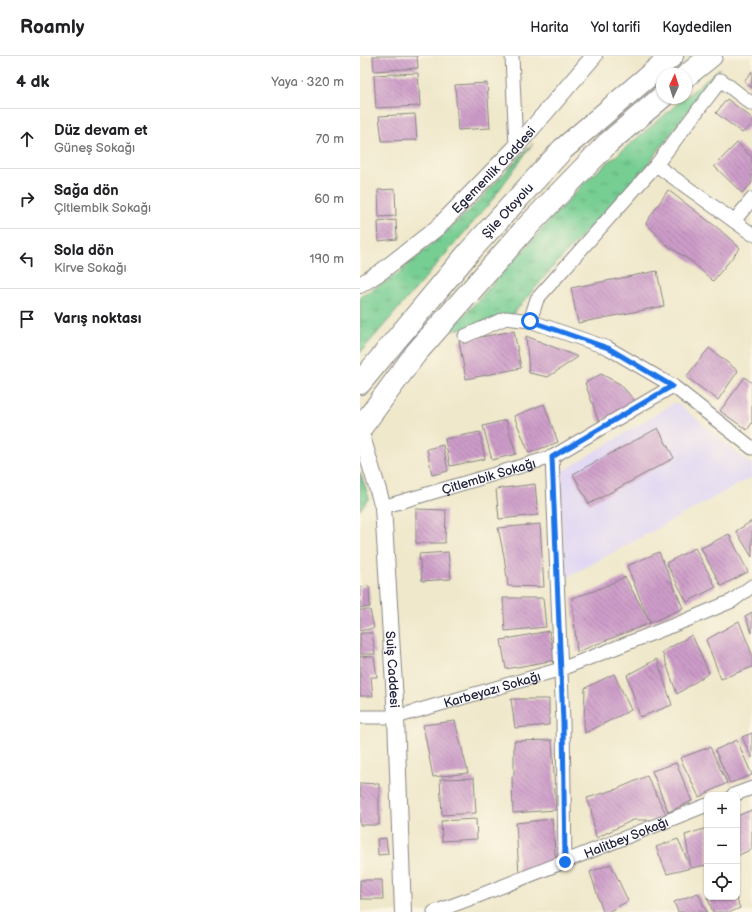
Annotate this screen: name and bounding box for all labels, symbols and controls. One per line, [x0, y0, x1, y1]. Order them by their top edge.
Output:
text: Roamly [20, 16, 84, 39]
text: Harita [530, 19, 569, 36]
text: Yol tarifi [591, 19, 640, 36]
text: Kaydedilen [662, 19, 732, 36]
north arrow [656, 68, 692, 104]
text: 4 dk [16, 72, 49, 92]
text: Yaya · 320 m [271, 74, 344, 90]
text: Düz devam et [54, 121, 148, 140]
street label: Egemenlik Caddesi [449, 123, 539, 217]
icon: ahead [16, 128, 38, 150]
text: 70 m [316, 131, 344, 147]
text: Güneş Sokağı [54, 140, 135, 156]
street label: Şile Otoyolu [479, 180, 537, 242]
text: Sağa dön [54, 181, 119, 200]
icon: right [16, 188, 38, 210]
text: 60 m [314, 191, 344, 207]
text: Çitlembik Sokağı [54, 200, 151, 216]
text: Sola dön [54, 241, 114, 260]
icon: left [16, 248, 38, 270]
text: 190 m [310, 251, 344, 267]
text: Kirve Sokağı [54, 260, 127, 276]
icon: arrive [16, 308, 38, 330]
text: Varış noktası [54, 309, 141, 328]
route start [521, 312, 539, 330]
street label: Çitlembik Sokağı [440, 455, 538, 498]
street label: Suiş Caddesi [382, 630, 402, 708]
street label: Karbeyazı Sokağı [442, 668, 543, 712]
map controls [704, 792, 740, 900]
button: + [704, 792, 740, 828]
street label: Halitbey Sokağı [582, 814, 671, 862]
button: − [704, 828, 740, 864]
route end [556, 853, 574, 871]
button: locate [704, 864, 740, 900]

